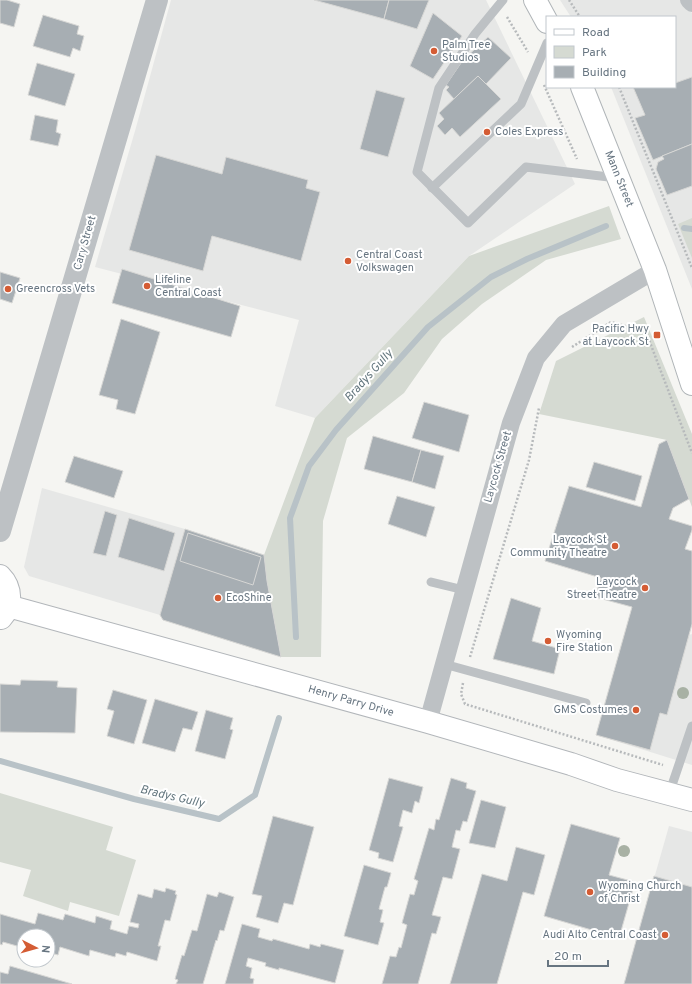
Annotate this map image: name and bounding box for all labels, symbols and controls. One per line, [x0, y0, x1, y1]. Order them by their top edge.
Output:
legend [546, 16, 676, 88]
text: Road [582, 25, 610, 41]
place label: Palm Tree Studios [442, 38, 490, 65]
text: Park [582, 45, 607, 61]
marker: Palm Tree Studios [429, 46, 439, 56]
text: Building [582, 65, 626, 81]
place label: Coles Express [495, 125, 563, 139]
marker: Coles Express [482, 127, 492, 137]
street label: Mann Street [601, 149, 637, 209]
street label: Cary Street [71, 214, 99, 272]
place label: Central Coast Volkswagen [356, 248, 423, 275]
marker: Central Coast Volkswagen [343, 256, 353, 266]
place label: Lifeline Central Coast [155, 273, 222, 300]
marker: Lifeline Central Coast [142, 281, 152, 291]
place label: Greencross Vets [16, 282, 95, 296]
marker: Greencross Vets [3, 284, 13, 294]
place label: Pacific Hwy at Laycock St [582, 322, 649, 349]
marker: Pacific Hwy at Laycock St [652, 330, 662, 340]
water label: Bradys Gully [341, 346, 397, 406]
street label: Laycock Street [481, 430, 515, 504]
place label: Laycock St Community Theatre [510, 533, 607, 560]
marker: Laycock St Community Theatre [610, 541, 620, 551]
place label: Laycock Street Theatre [567, 575, 637, 602]
marker: Laycock Street Theatre [640, 583, 650, 593]
place label: EcoShine [226, 591, 272, 605]
marker: EcoShine [213, 593, 223, 603]
place label: Wyoming Fire Station [556, 628, 613, 655]
marker: Wyoming Fire Station [543, 636, 553, 646]
street label: Henry Parry Drive [306, 682, 396, 720]
place label: GMS Costumes [554, 703, 628, 717]
marker: GMS Costumes [631, 705, 641, 715]
water label: Bradys Gully [138, 782, 206, 812]
place label: Wyoming Church of Christ [598, 879, 682, 906]
marker: Wyoming Church of Christ [585, 887, 595, 897]
north arrow [16, 928, 56, 968]
place label: Audi Alto Central Coast [542, 928, 657, 942]
marker: Audi Alto Central Coast [660, 930, 670, 940]
scale bar [548, 942, 608, 968]
text: N [38, 944, 52, 954]
text: 20 m [554, 949, 582, 965]

